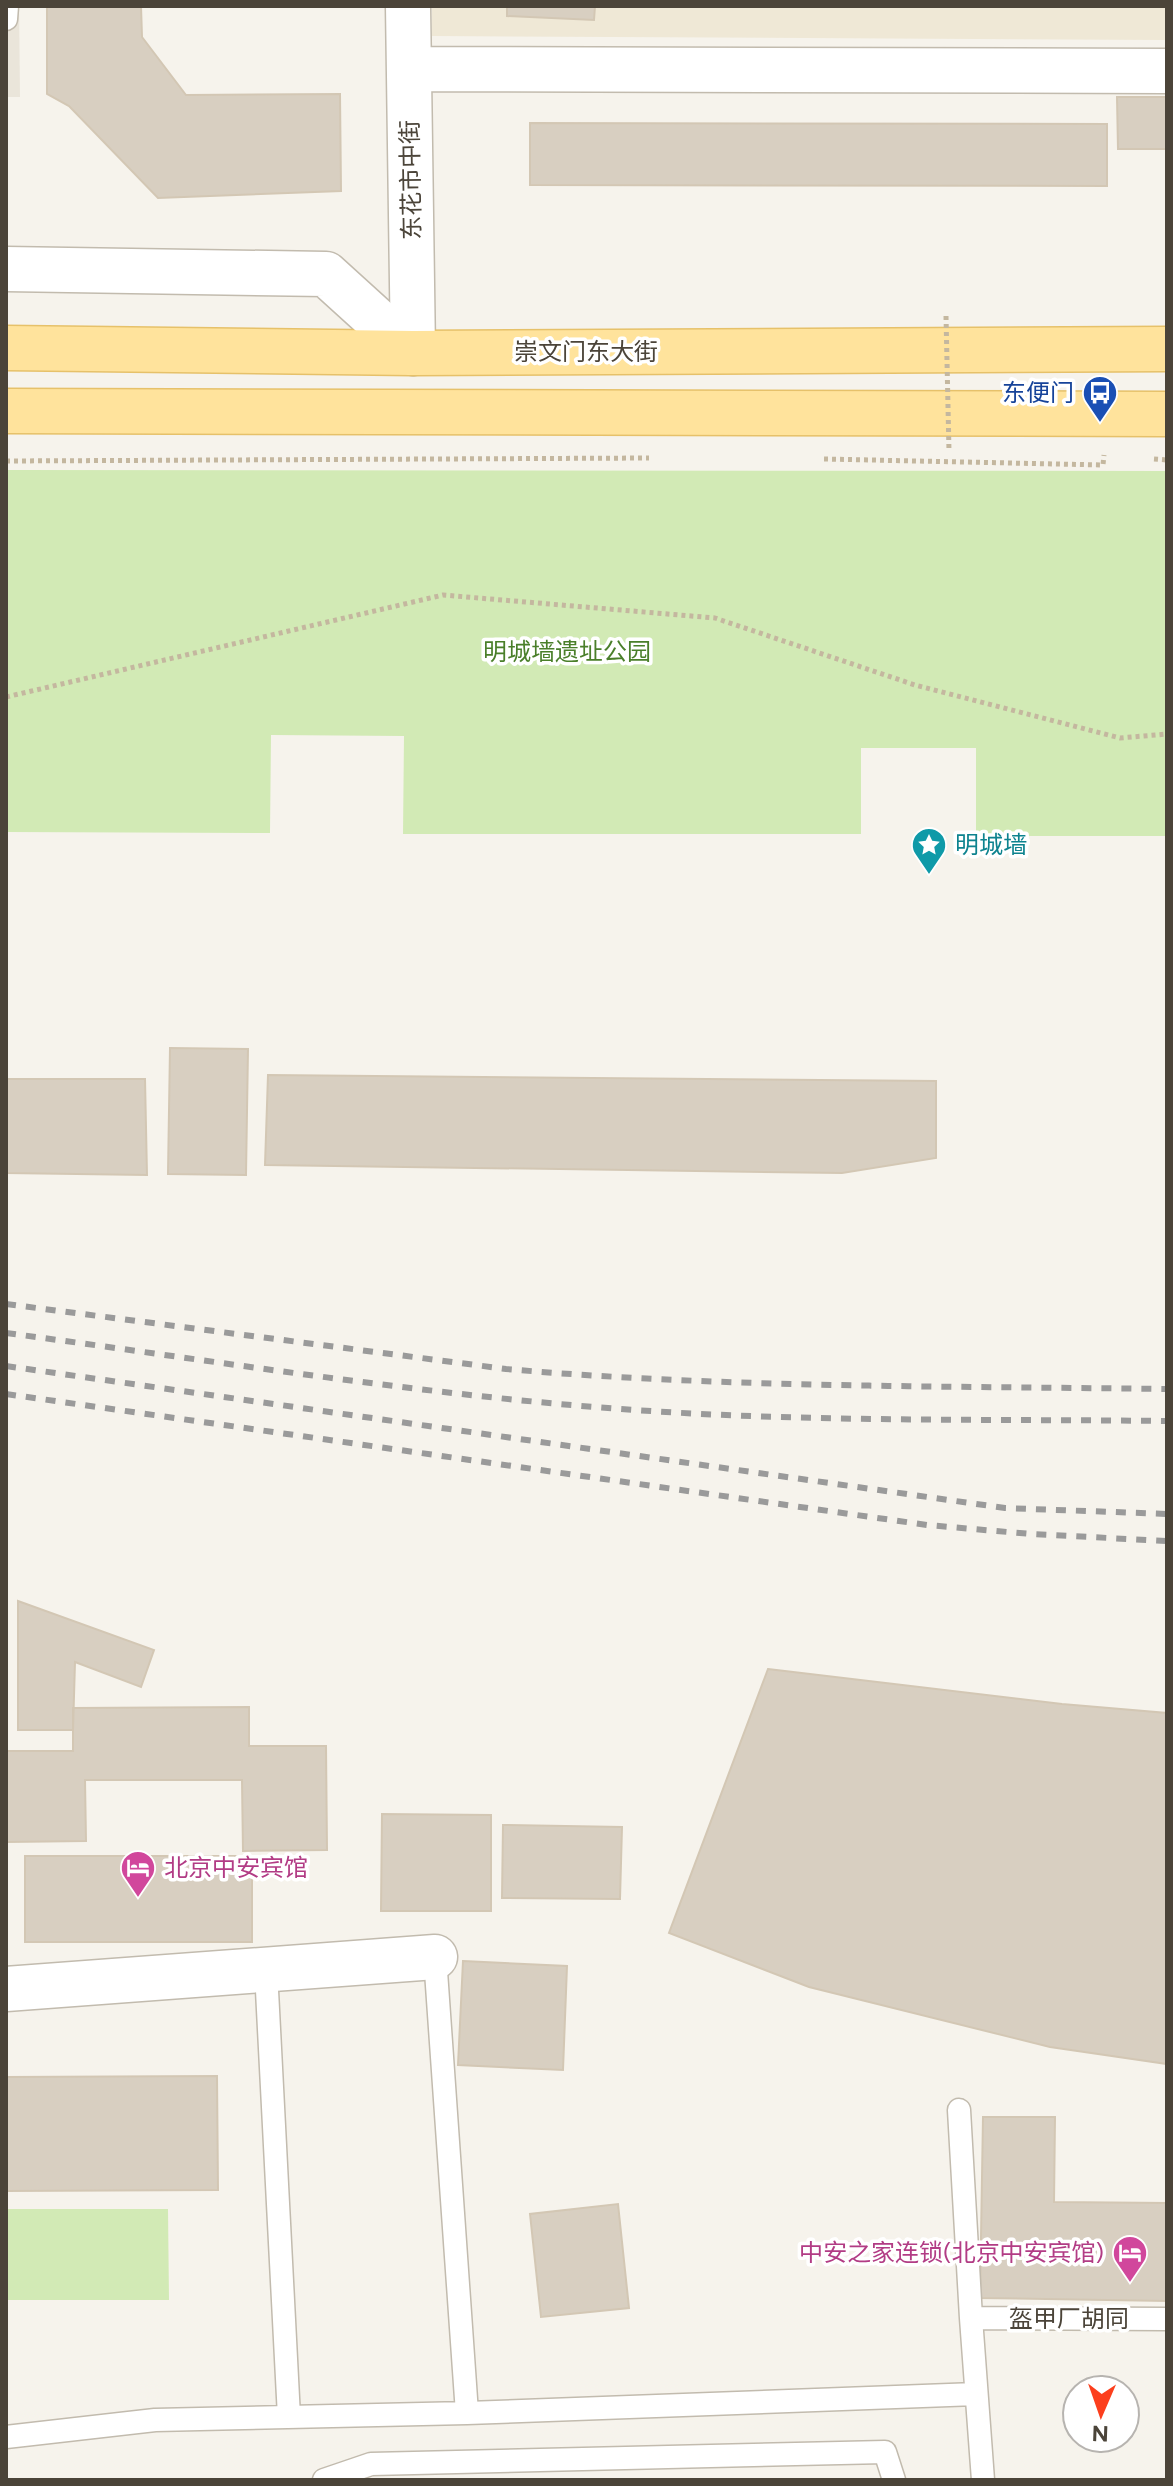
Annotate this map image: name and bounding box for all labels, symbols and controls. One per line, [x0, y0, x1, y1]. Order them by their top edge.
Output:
street label: 东花市中街 [395, 120, 426, 240]
street label: 崇文门东大街 [514, 337, 658, 366]
bus stop icon: 东便门 [1081, 374, 1119, 424]
place label: 东便门 [1002, 378, 1074, 407]
park label: 明城墙遗址公园 [483, 637, 651, 666]
place icon: 明城墙 [910, 826, 948, 876]
place label: 明城墙 [955, 830, 1027, 859]
hotel icon: 北京中安宾馆 [119, 1849, 157, 1899]
place label: 北京中安宾馆 [164, 1853, 308, 1882]
hotel icon: 中安之家连锁(北京中安宾馆) [1111, 2234, 1149, 2284]
place label: 中安之家连锁(北京中安宾馆) [799, 2238, 1104, 2267]
street label: 盔甲厂胡同 [1009, 2304, 1129, 2333]
north arrow [1061, 2374, 1141, 2454]
text: N [1091, 2420, 1109, 2447]

